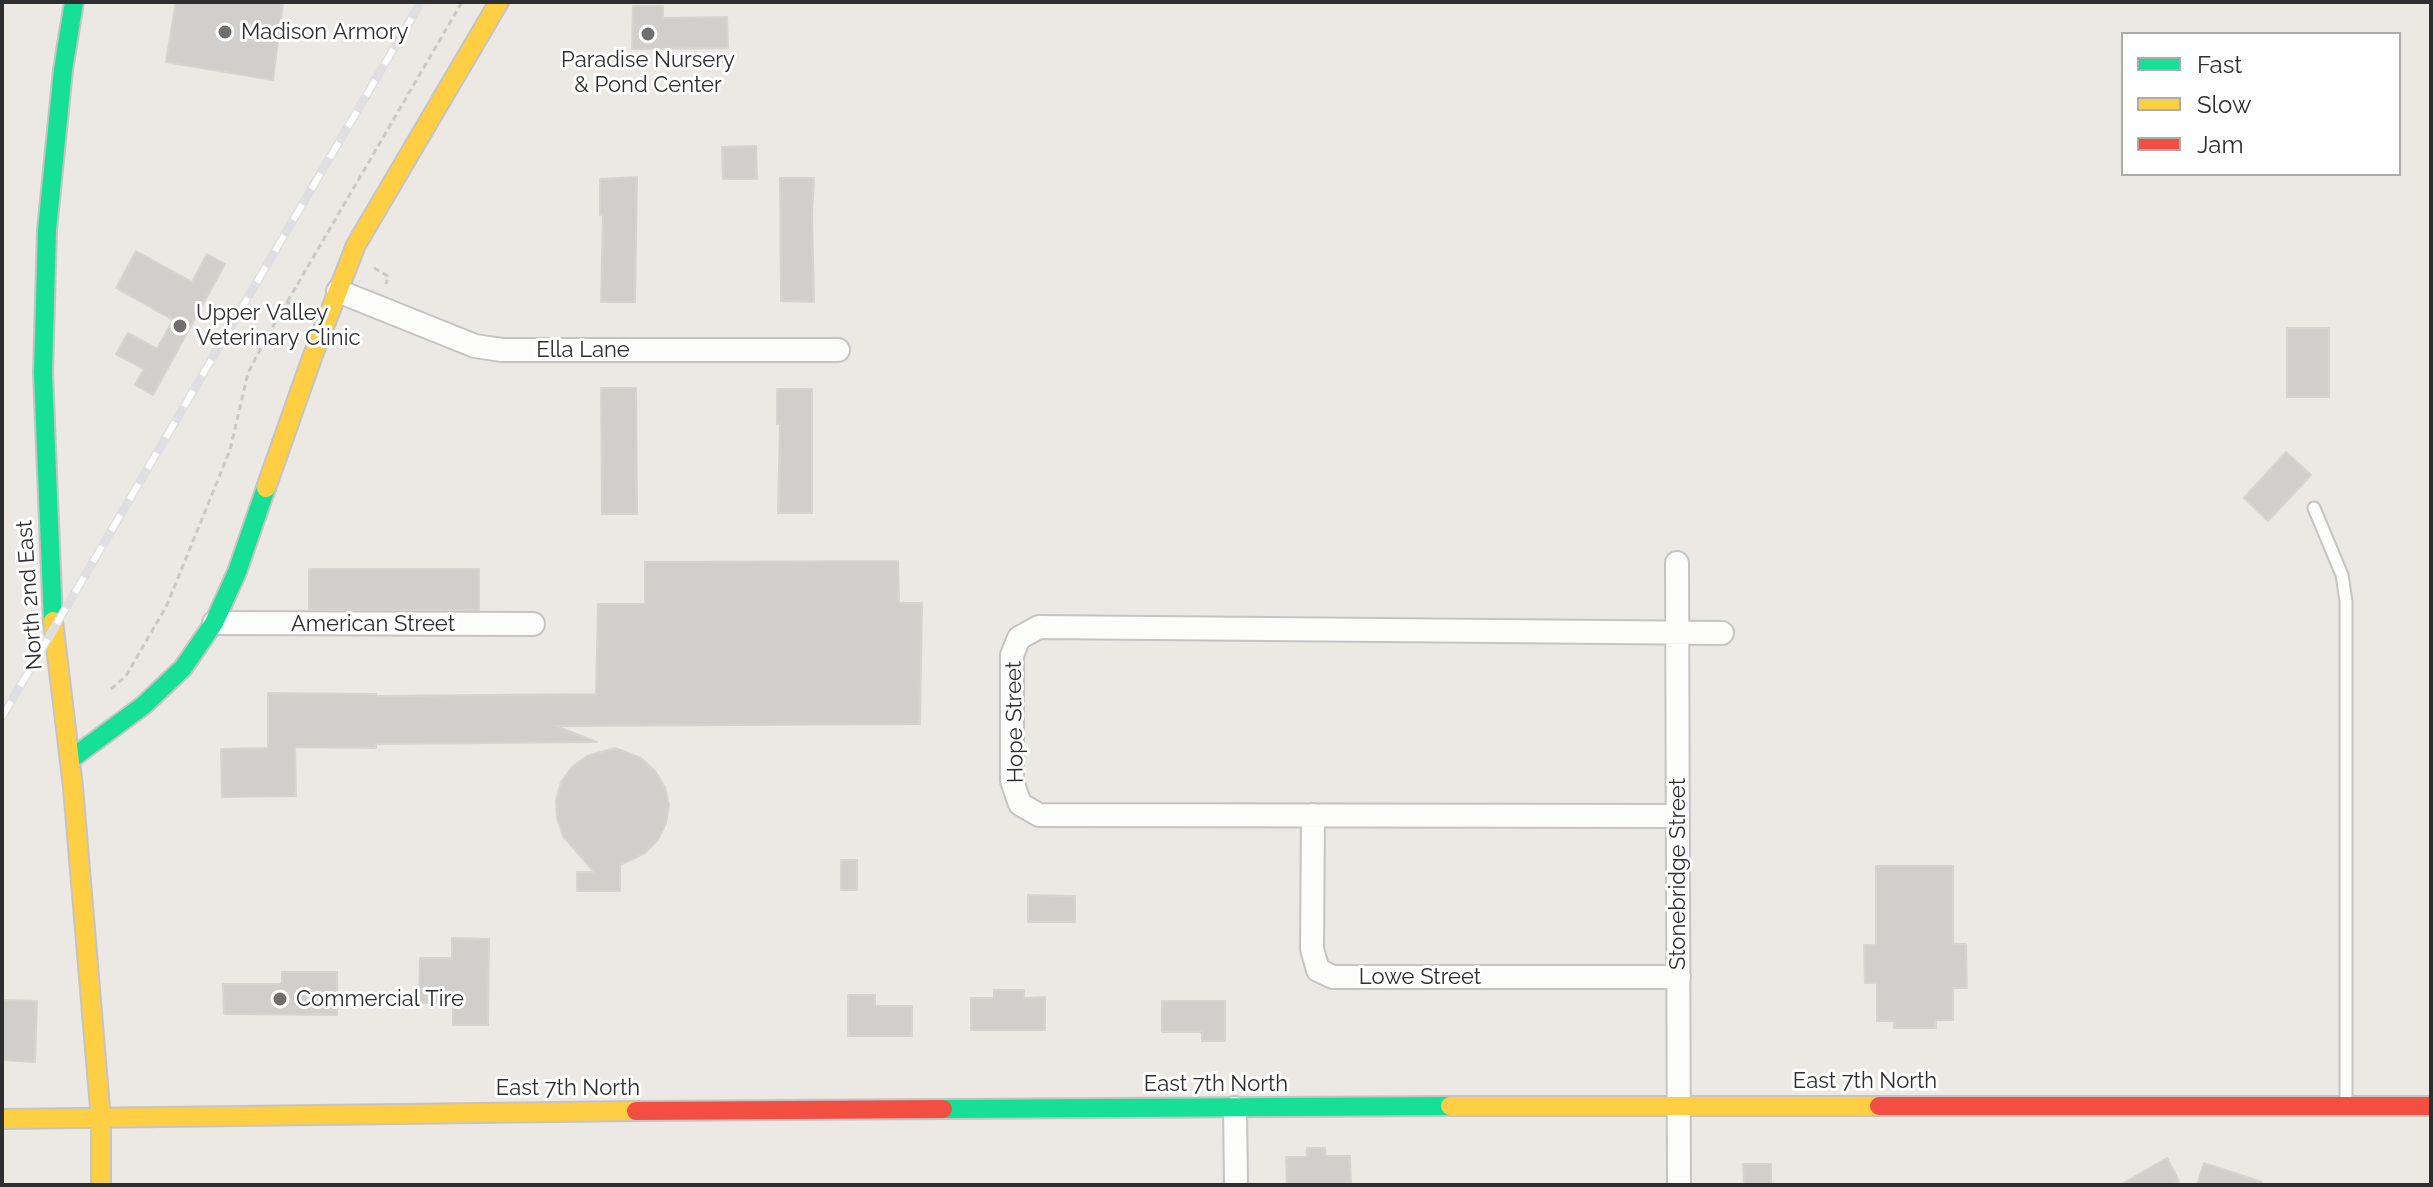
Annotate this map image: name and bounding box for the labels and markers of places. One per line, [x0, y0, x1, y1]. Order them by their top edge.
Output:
place label: Madison Armory [241, 19, 408, 45]
marker: Madison Armory [216, 23, 234, 41]
marker: Paradise Nursery & Pond Center [639, 25, 657, 43]
place label: Paradise Nursery & Pond Center [561, 47, 735, 98]
place label: Upper Valley Veterinary Clinic [196, 300, 361, 352]
marker: Upper Valley Veterinary Clinic [171, 317, 189, 335]
place label: Commercial Tire [296, 986, 464, 1012]
marker: Commercial Tire [271, 990, 289, 1008]

